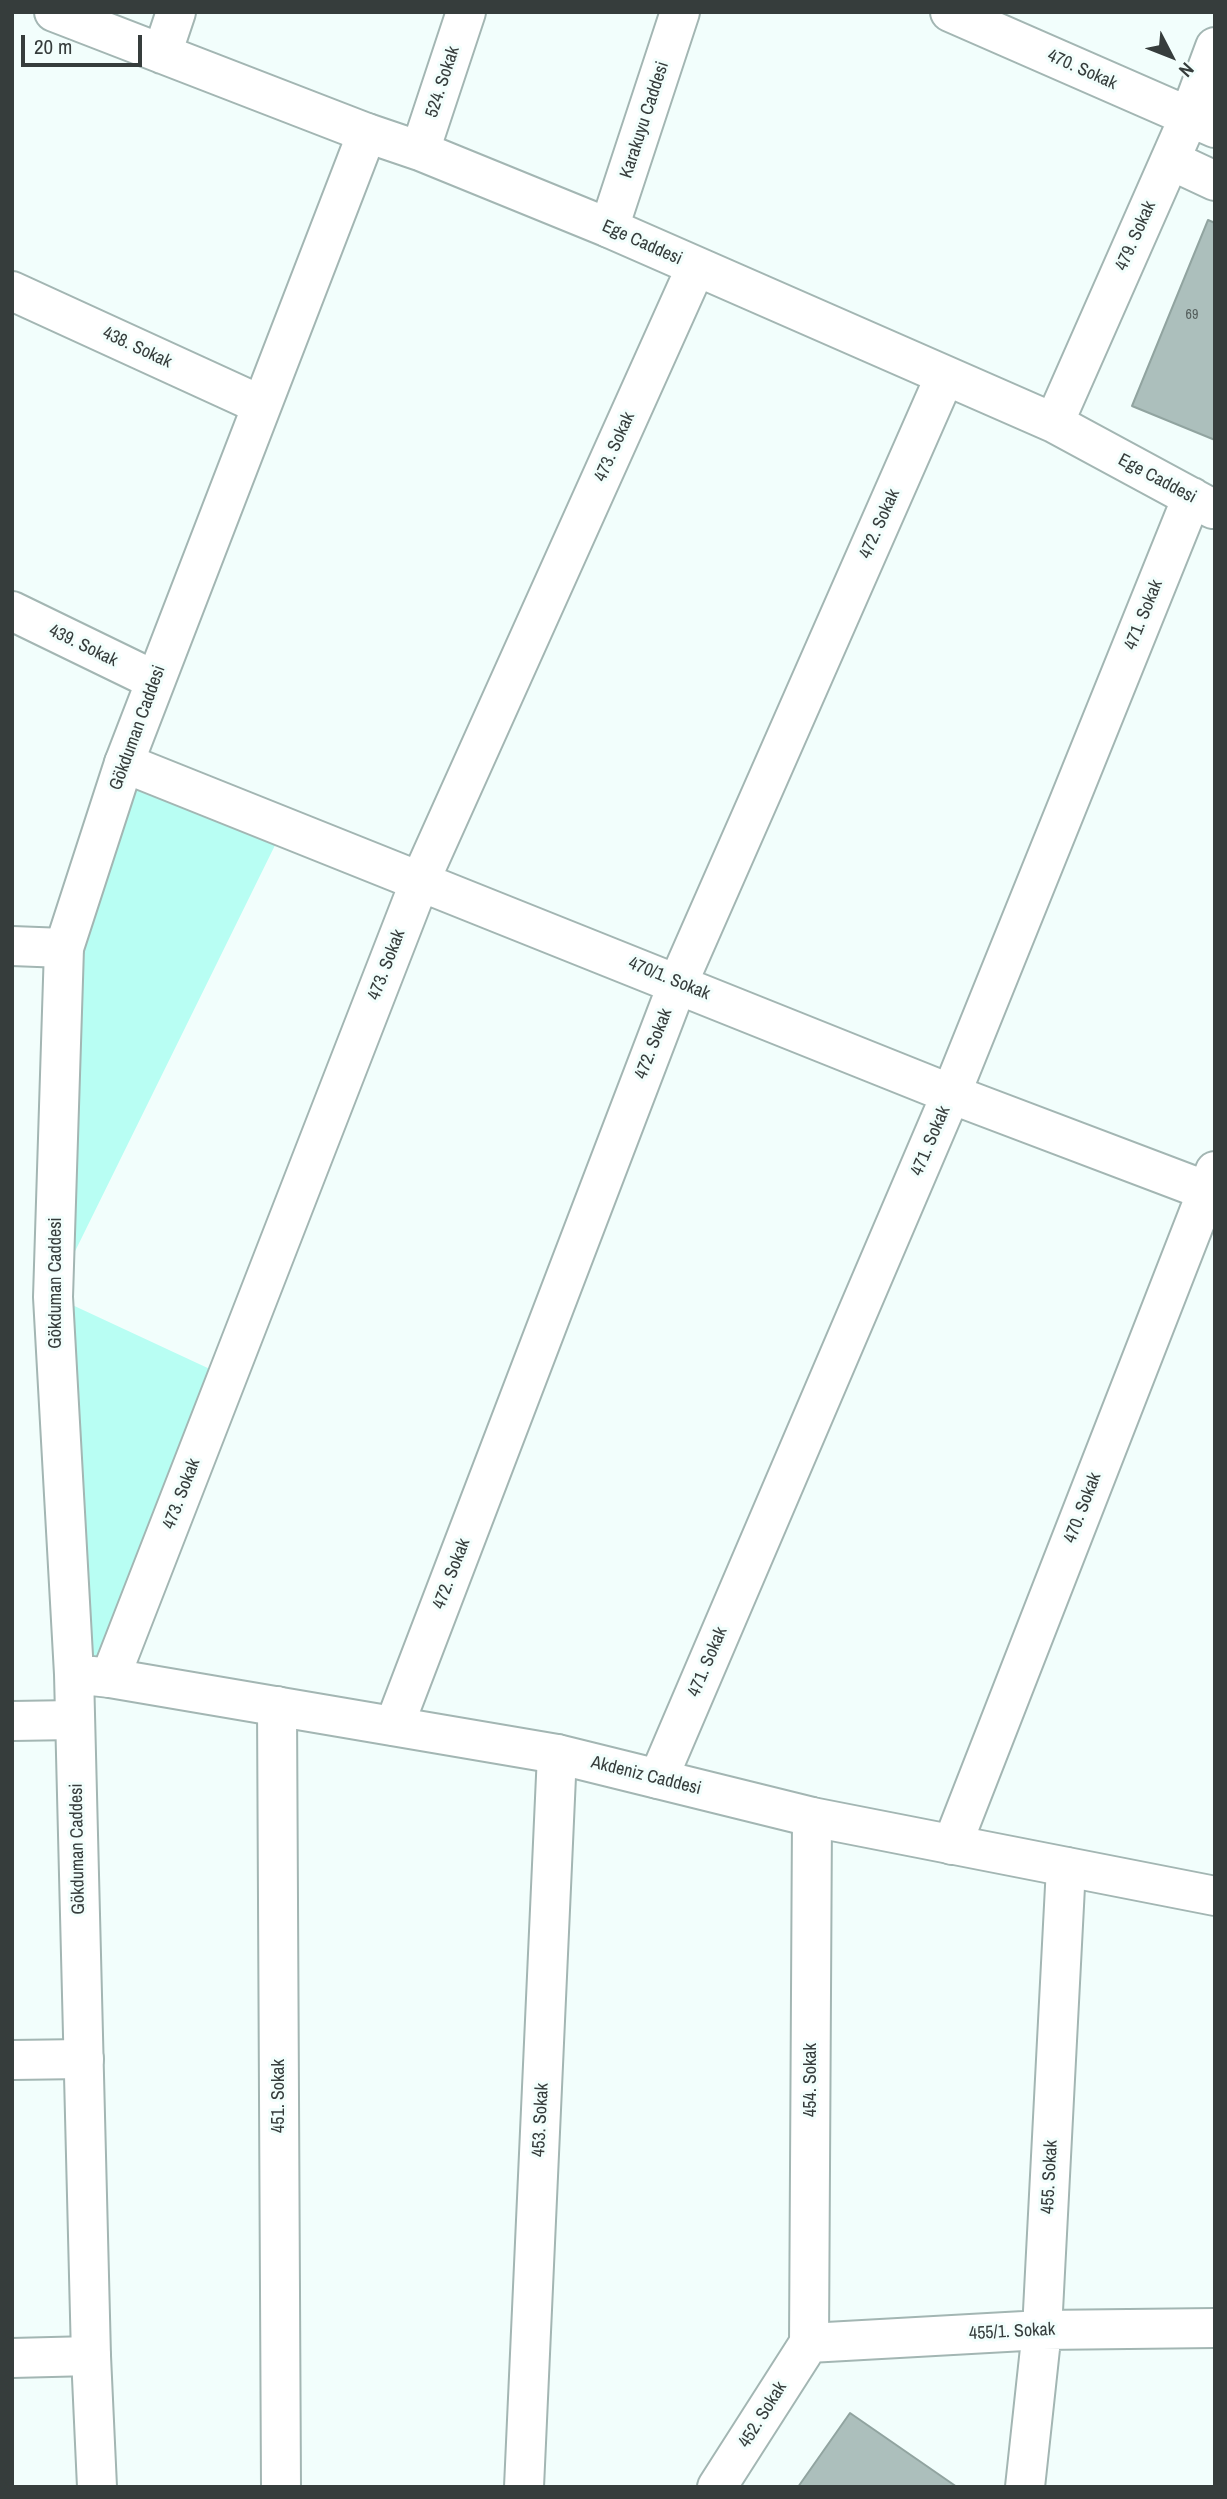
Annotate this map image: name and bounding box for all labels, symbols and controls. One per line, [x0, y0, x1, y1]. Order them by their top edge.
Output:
scale bar [24, 21, 145, 65]
north arrow [1136, 21, 1206, 91]
text: 20 m [34, 32, 72, 61]
street label: 524. Sokak [421, 44, 465, 120]
street label: 470. Sokak [1044, 45, 1120, 95]
text: N [1173, 57, 1200, 83]
street label: Karakuyu Caddesi [616, 59, 674, 181]
street label: 479. Sokak [1111, 198, 1161, 274]
street label: Ege Caddesi [599, 216, 685, 270]
house number: 69 [1186, 307, 1198, 323]
street label: 438. Sokak [99, 323, 175, 373]
street label: 473. Sokak [590, 409, 640, 485]
street label: Ege Caddesi [1114, 449, 1200, 509]
street label: 472. Sokak [855, 486, 905, 562]
street label: 471. Sokak [1120, 577, 1168, 653]
street label: 439. Sokak [45, 620, 121, 672]
street label: Gökduman Caddesi [105, 663, 171, 793]
street label: 473. Sokak [364, 927, 410, 1003]
street label: 470/1. Sokak [625, 953, 713, 1005]
street label: 472. Sokak [631, 1006, 677, 1082]
street label: 471. Sokak [907, 1103, 955, 1179]
street label: Gökduman Caddesi [45, 1217, 67, 1349]
street label: 473. Sokak [159, 1456, 205, 1532]
street label: 470. Sokak [1060, 1470, 1106, 1546]
street label: 472. Sokak [429, 1536, 475, 1612]
street label: 471. Sokak [684, 1624, 732, 1700]
street label: Akdeniz Caddesi [589, 1752, 703, 1800]
street label: Gökduman Caddesi [66, 1783, 90, 1915]
street label: 454. Sokak [800, 2043, 822, 2117]
street label: 451. Sokak [268, 2059, 290, 2133]
street label: 453. Sokak [528, 2083, 554, 2157]
street label: 455. Sokak [1037, 2140, 1063, 2214]
street label: 455/1. Sokak [968, 2319, 1056, 2345]
street label: 452. Sokak [734, 2378, 792, 2452]

